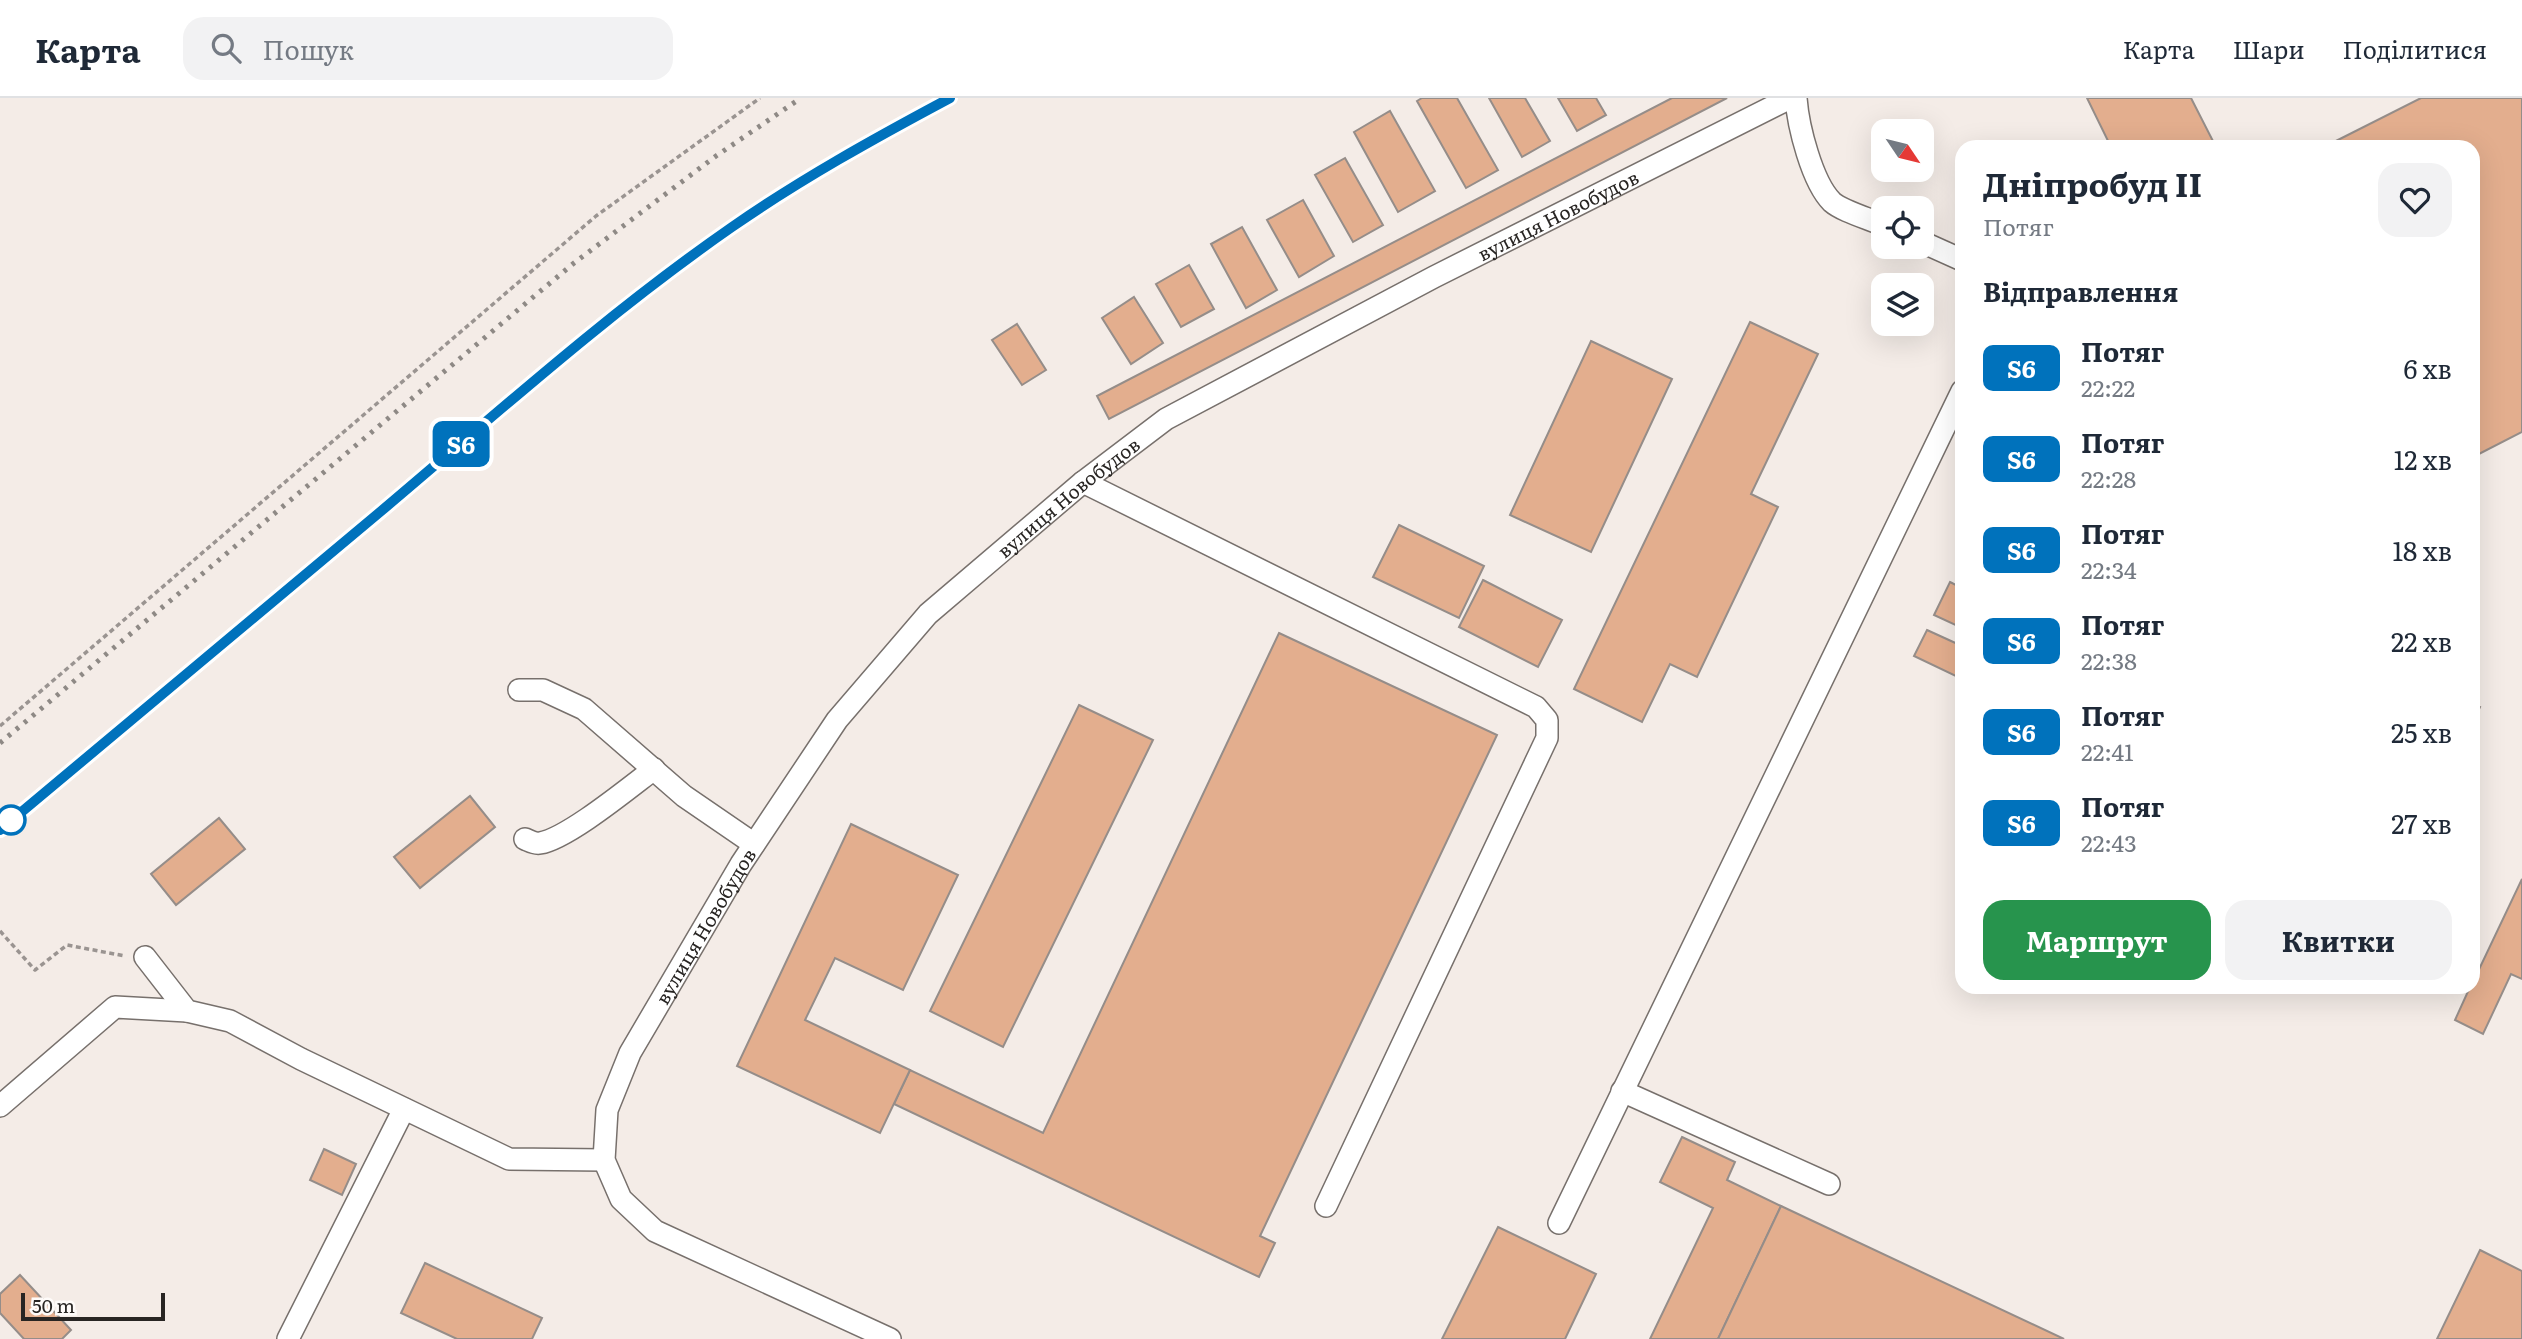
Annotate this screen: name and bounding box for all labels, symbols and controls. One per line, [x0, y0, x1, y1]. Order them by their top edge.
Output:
search box [183, 17, 673, 80]
text: Карта [35, 24, 141, 73]
icon: search [207, 29, 245, 67]
text: Пошук [263, 29, 354, 68]
text: Карта [2123, 31, 2195, 66]
text: Шари [2233, 31, 2305, 66]
text: Поділитися [2343, 31, 2487, 66]
north arrow [1871, 119, 1934, 182]
map controls [1871, 119, 1934, 336]
text: Дніпробуд ІІ [1983, 158, 2202, 207]
street label: вулиця Новобудов [1472, 162, 1643, 267]
button: heart [2378, 163, 2452, 237]
button: locate [1871, 196, 1934, 259]
text: Потяг [1983, 209, 2054, 243]
text: Відправлення [1983, 271, 2178, 310]
button: layers [1871, 273, 1934, 336]
text: Потяг [2081, 331, 2164, 370]
text: 6 хв [2403, 348, 2452, 387]
text: S6 [2007, 350, 2036, 385]
text: 22:22 [2081, 370, 2135, 404]
line badge: S6 [430, 421, 492, 467]
text: Потяг [2081, 422, 2164, 461]
text: S6 [447, 426, 475, 461]
street label: вулиця Новобудов [990, 430, 1145, 564]
text: 12 хв [2394, 439, 2452, 478]
text: S6 [2007, 441, 2036, 476]
text: 22:28 [2081, 461, 2136, 495]
text: Потяг [2081, 513, 2164, 552]
text: 18 хв [2393, 530, 2452, 569]
text: S6 [2007, 532, 2036, 567]
text: 22:34 [2081, 552, 2137, 586]
text: Потяг [2081, 604, 2164, 643]
text: 22 хв [2391, 621, 2452, 660]
text: S6 [2007, 623, 2036, 658]
text: 22:38 [2081, 643, 2137, 677]
text: Потяг [2081, 695, 2164, 734]
text: 25 хв [2391, 712, 2452, 751]
text: S6 [2007, 714, 2036, 749]
text: 22:41 [2081, 734, 2134, 768]
text: Потяг [2081, 786, 2164, 825]
text: 27 хв [2391, 803, 2452, 842]
unlabelled marker [0, 805, 26, 835]
text: S6 [2007, 805, 2036, 840]
text: 22:43 [2081, 825, 2137, 859]
street label: вулиця Новобудов [648, 842, 762, 1009]
button: Маршрут [1983, 900, 2211, 980]
button: Квитки [2225, 900, 2452, 980]
scale bar [21, 1290, 164, 1322]
text: 50 m [32, 1291, 75, 1319]

